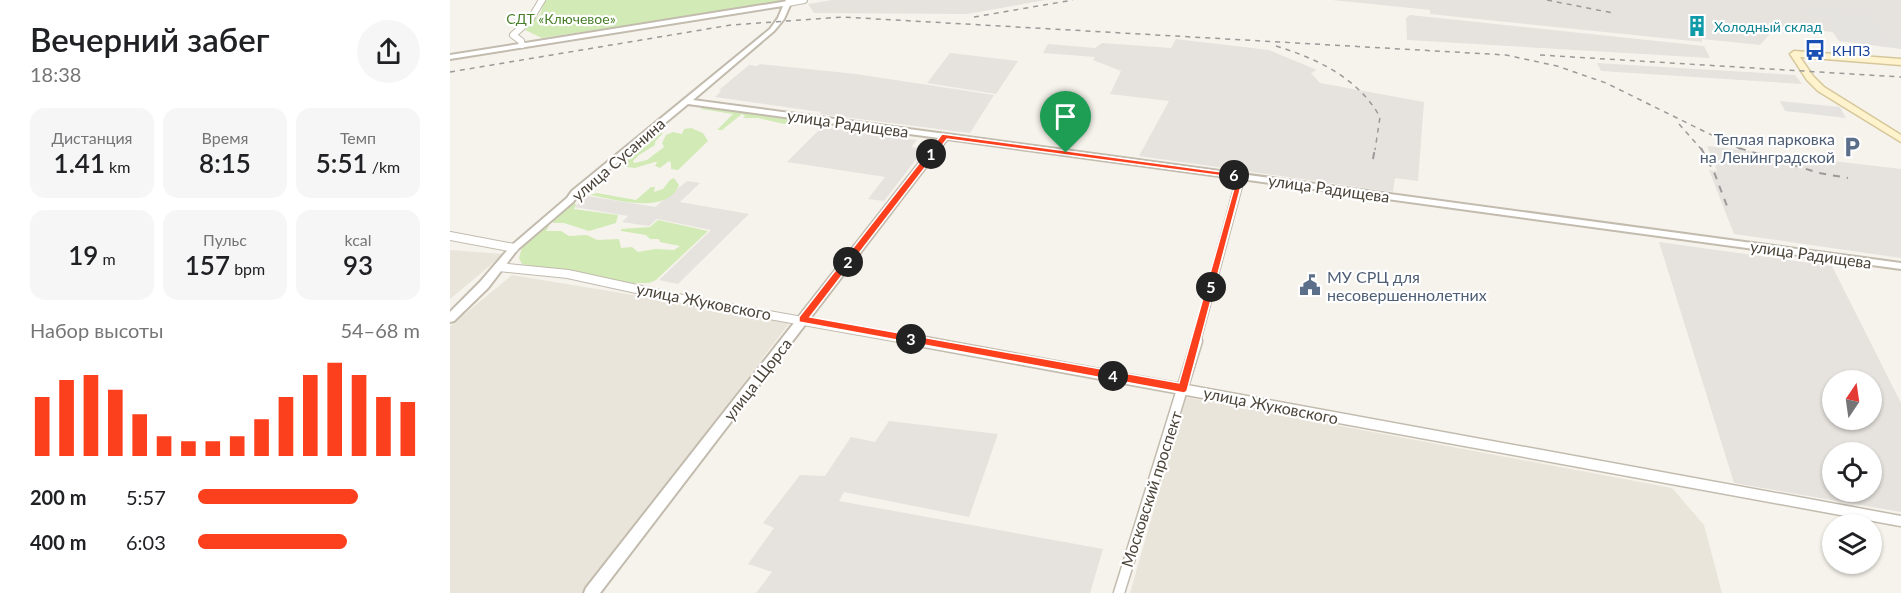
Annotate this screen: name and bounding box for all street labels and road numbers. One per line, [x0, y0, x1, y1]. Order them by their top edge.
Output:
street label: улица Радищева [786, 105, 910, 141]
street label: улица Сусанина [568, 113, 668, 205]
street label: улица Радищева [1267, 170, 1391, 206]
street label: улица Радищева [1749, 236, 1873, 272]
street label: улица Жуковского [635, 279, 773, 323]
street label: улица Щорса [719, 334, 795, 424]
street label: улица Жуковского [1202, 383, 1340, 427]
street label: Московский проспект [1117, 408, 1185, 570]

